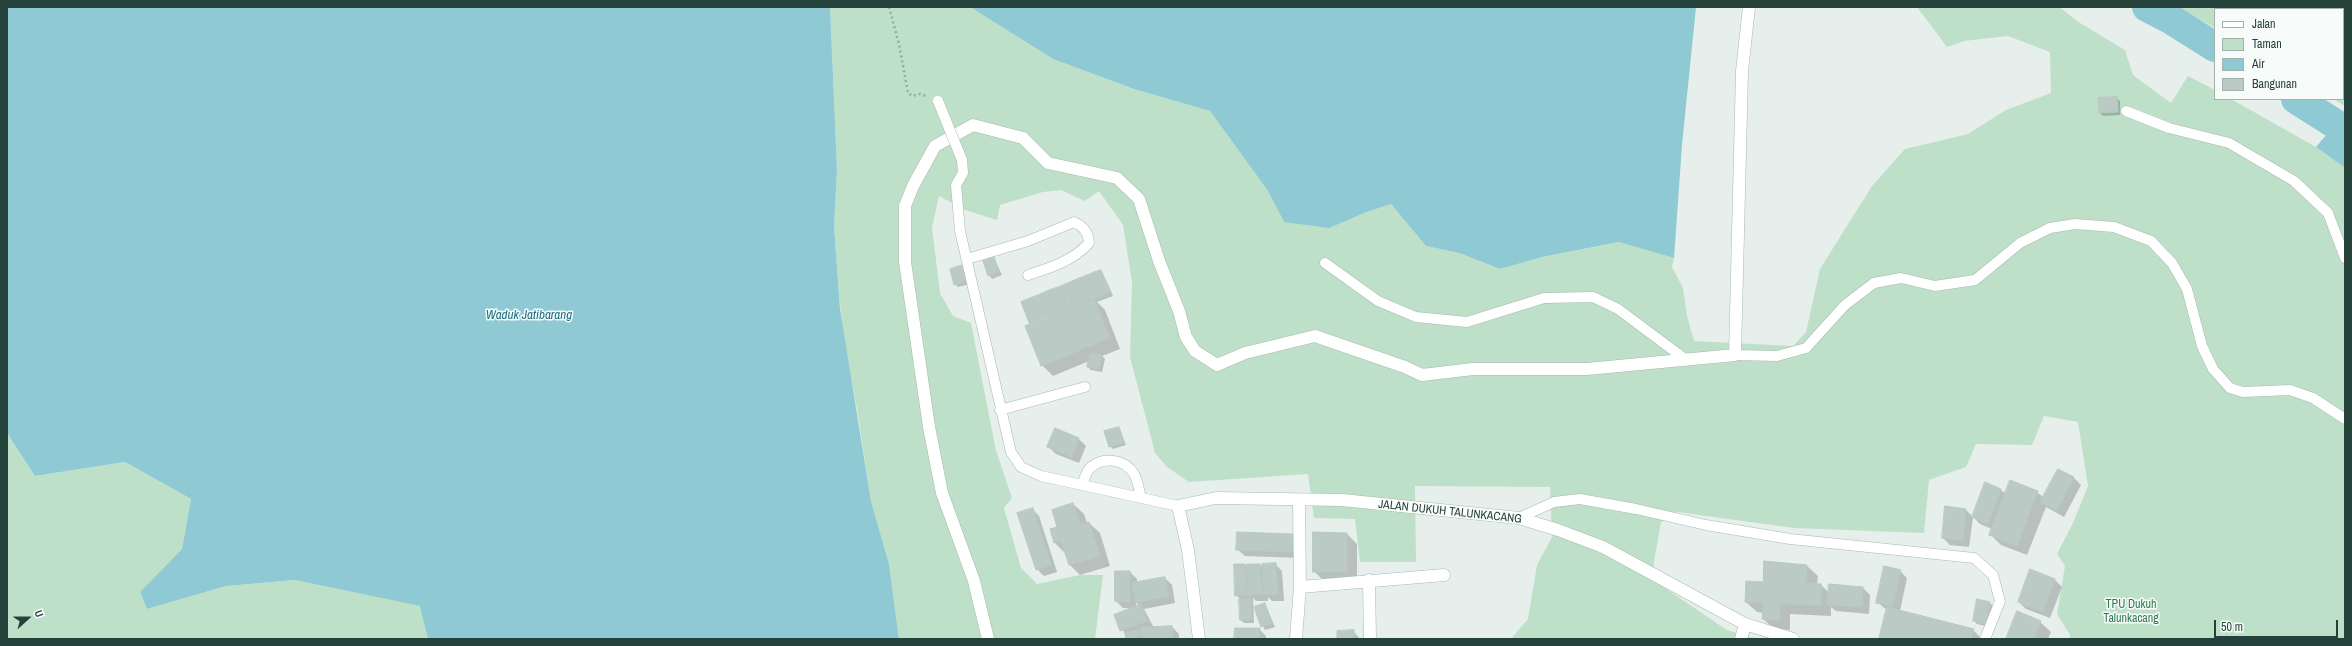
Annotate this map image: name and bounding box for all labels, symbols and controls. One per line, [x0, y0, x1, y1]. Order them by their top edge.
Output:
legend [2214, 8, 2344, 100]
text: Jalan [2252, 16, 2276, 32]
text: Taman [2252, 36, 2282, 52]
text: Air [2252, 56, 2265, 72]
text: Bangunan [2252, 76, 2297, 92]
water label: Waduk Jatibarang [486, 308, 572, 324]
street label: JALAN DUKUH TALUNKACANG [1378, 497, 1522, 527]
north arrow [8, 598, 48, 638]
park label: TPU Dukuh Talunkacang [2103, 598, 2159, 626]
text: U [31, 608, 47, 619]
scale bar [2216, 612, 2340, 638]
text: 50 m [2221, 619, 2243, 635]

